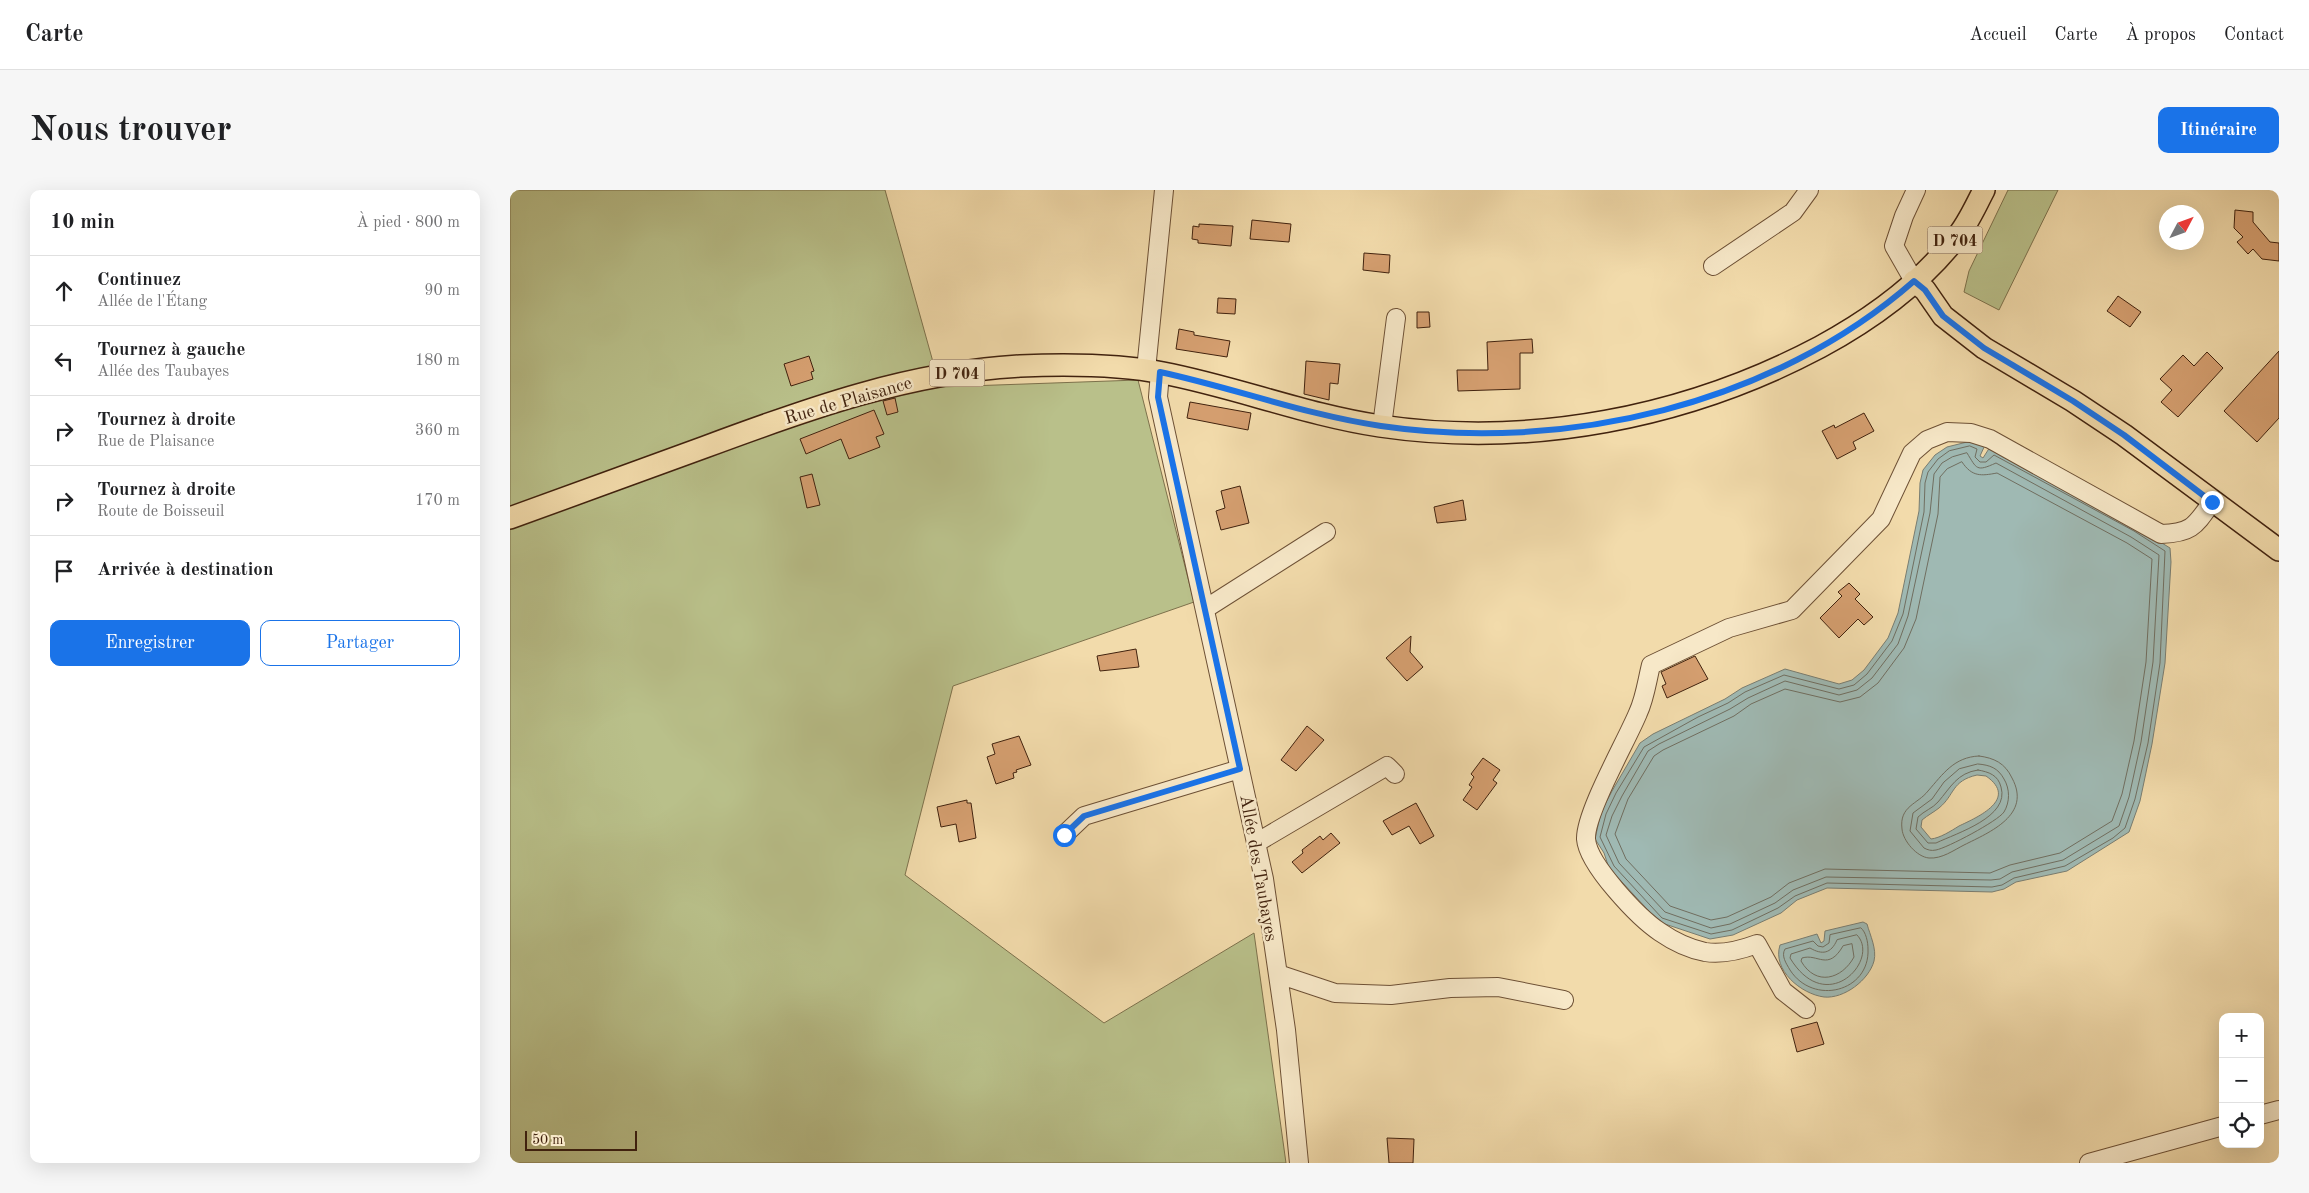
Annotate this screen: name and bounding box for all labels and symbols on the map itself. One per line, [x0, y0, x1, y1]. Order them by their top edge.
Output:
north arrow [2159, 205, 2204, 250]
road number: D 704 [1928, 226, 1982, 254]
road number: D 704 [930, 360, 984, 387]
street label: Rue de Plaisance [782, 374, 914, 428]
route end [2201, 491, 2224, 514]
street label: Allée des Taubayes [1236, 793, 1280, 943]
route start [1053, 824, 1076, 847]
scale bar [525, 1128, 638, 1151]

